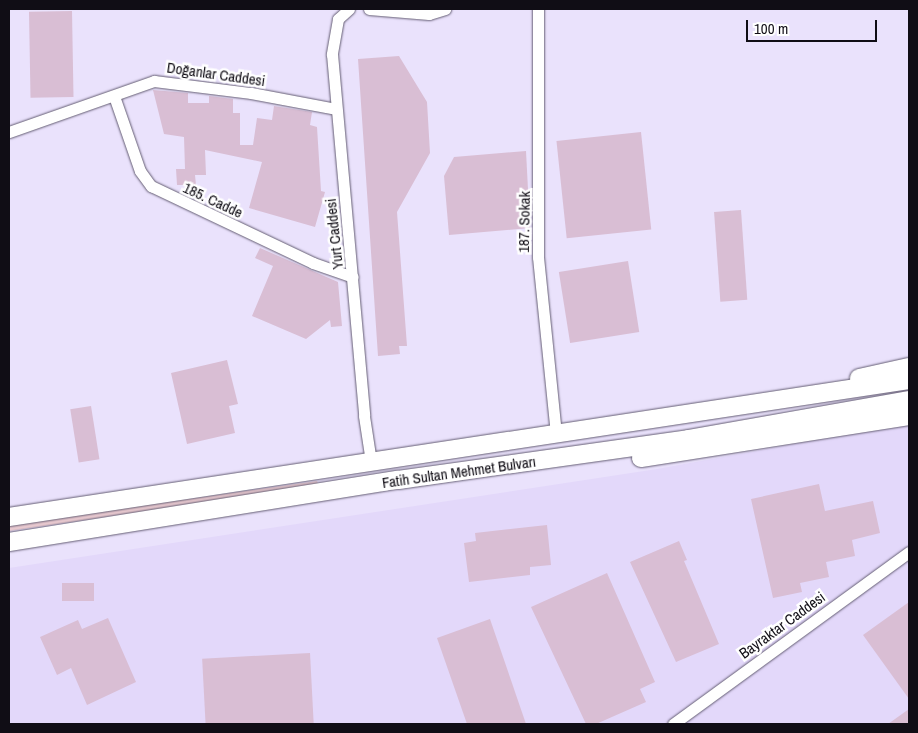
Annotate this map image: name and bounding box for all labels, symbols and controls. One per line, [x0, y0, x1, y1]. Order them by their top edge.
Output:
scale bar [748, 10, 879, 42]
text: 100 m [754, 18, 788, 39]
street label: Doğanlar Caddesi [166, 58, 266, 90]
street label: 185. Cadde [180, 178, 246, 222]
street label: 187. Sokak [514, 191, 534, 253]
street label: Yurt Caddesi [321, 198, 347, 270]
street label: Fatih Sultan Mehmet Bulvarı [381, 452, 537, 492]
street label: Bayraktar Caddesi [736, 588, 828, 662]

